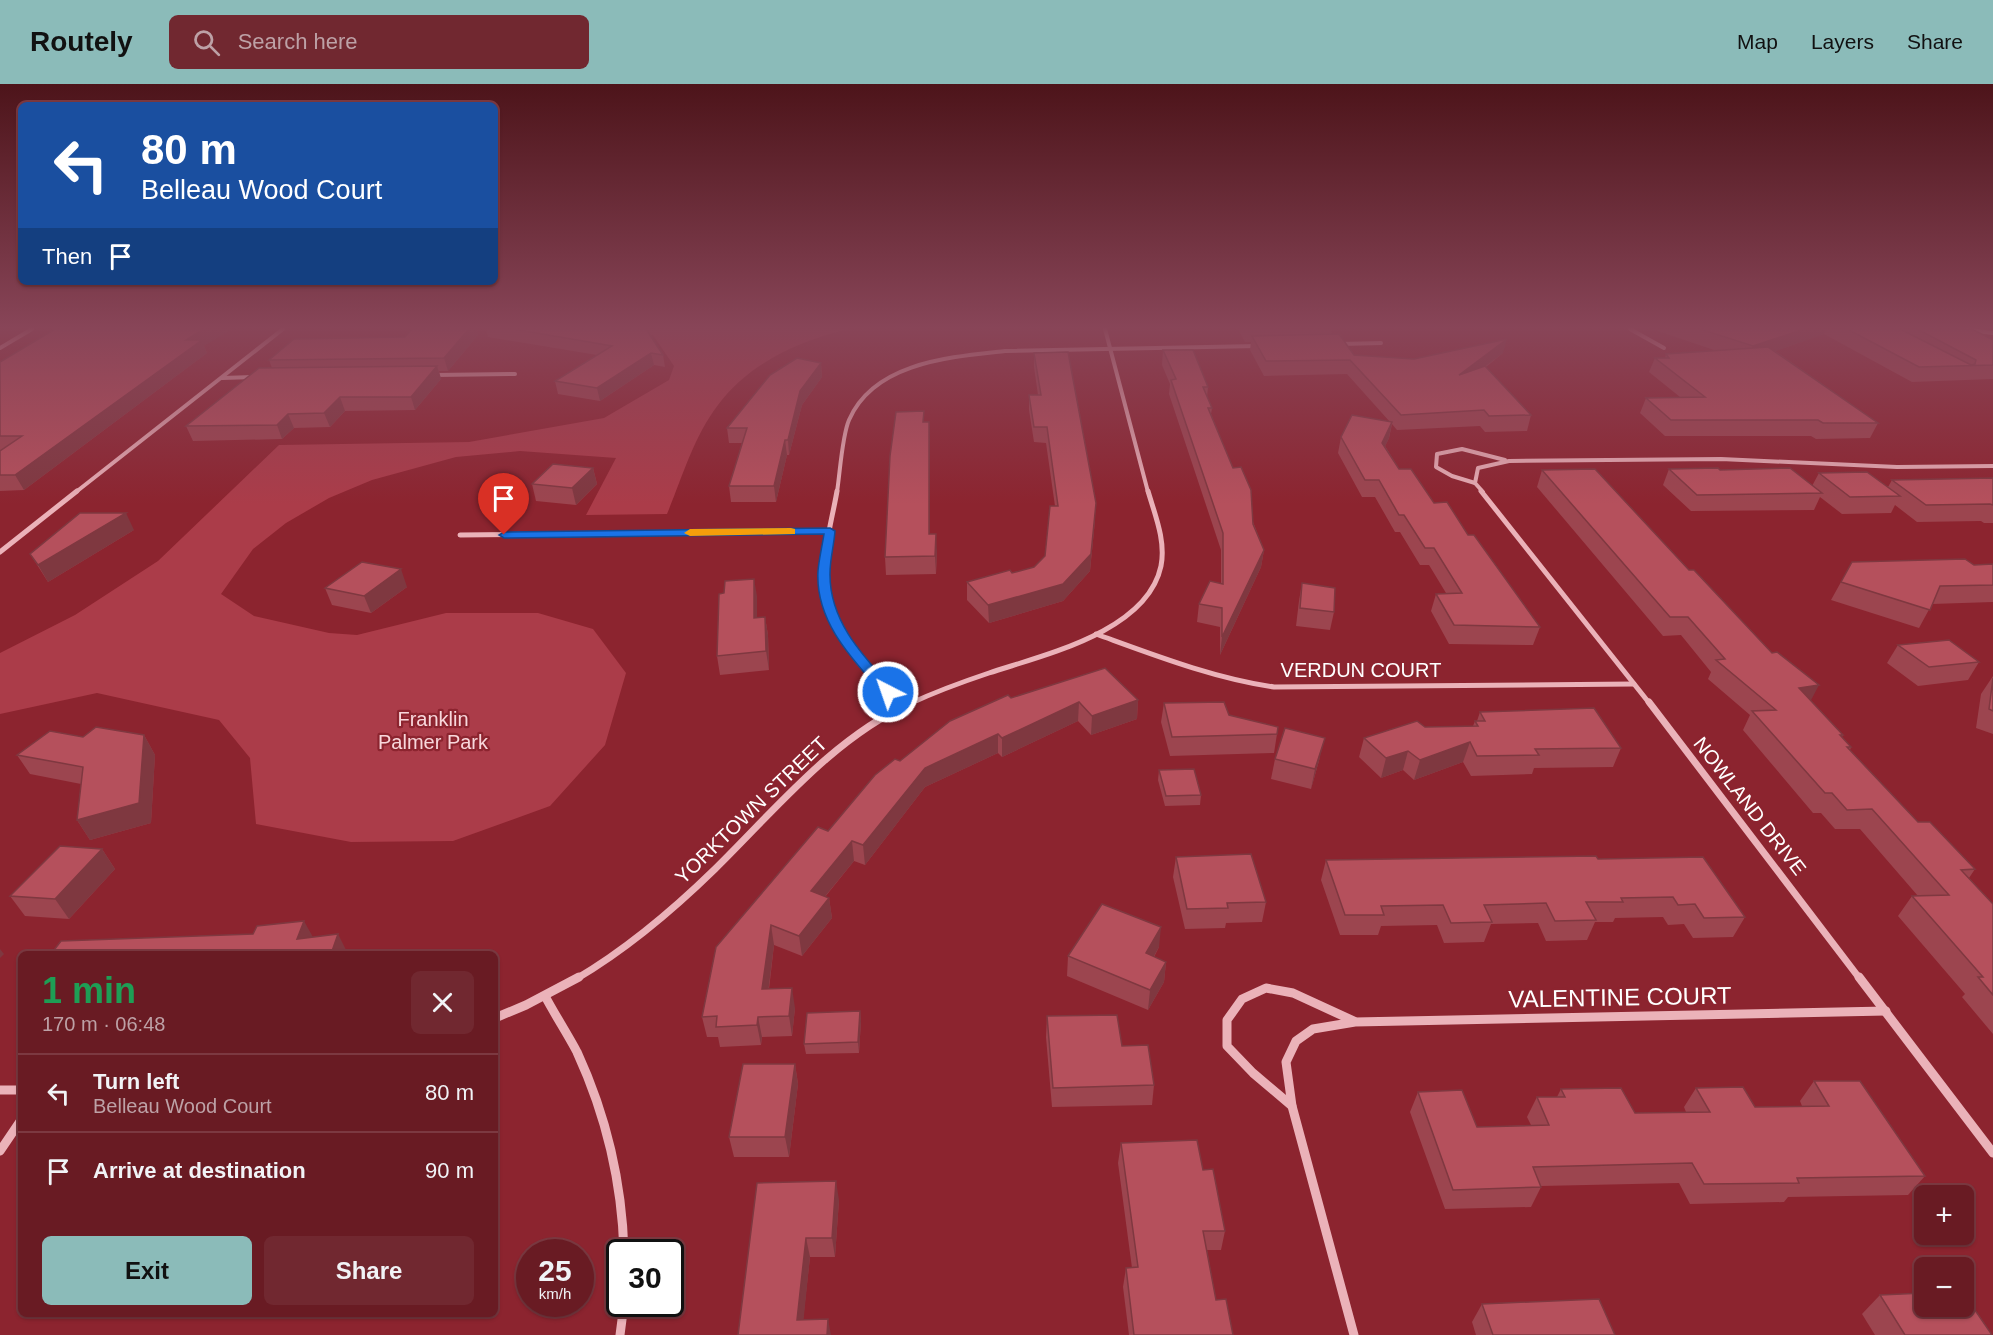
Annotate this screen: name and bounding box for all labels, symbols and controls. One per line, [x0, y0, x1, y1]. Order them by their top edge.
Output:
search box [169, 15, 589, 69]
text: Routely [30, 26, 133, 57]
icon: search [190, 26, 223, 59]
text: Search here [238, 29, 358, 54]
text: Map [1737, 30, 1778, 53]
text: Layers [1811, 30, 1874, 53]
text: Share [1907, 30, 1963, 53]
icon: left [42, 126, 120, 204]
text: 80 m [141, 126, 237, 173]
text: Belleau Wood Court [141, 175, 382, 205]
icon: arrive [104, 240, 137, 273]
text: Then [42, 244, 92, 269]
pin [478, 473, 529, 535]
icon: arrive [487, 482, 520, 515]
street label: VERDUN COURT [1281, 659, 1441, 681]
position arrow [856, 660, 920, 724]
park label: Franklin Palmer Park [378, 708, 489, 753]
street label: YORKTOWN STREET [671, 732, 831, 888]
street label: NOWLAND DRIVE [1689, 733, 1811, 879]
text: 1 min [42, 970, 136, 1011]
button: close [411, 971, 474, 1034]
street label: VALENTINE COURT [1508, 982, 1732, 1012]
text: 170 m · 06:48 [42, 1013, 165, 1035]
text: Turn left [93, 1069, 179, 1094]
icon: left [42, 1077, 75, 1110]
text: 80 m [425, 1080, 474, 1105]
text: Belleau Wood Court [93, 1095, 272, 1117]
icon: arrive [42, 1155, 75, 1188]
text: Arrive at destination [93, 1158, 306, 1183]
text: 90 m [425, 1158, 474, 1183]
map controls [1914, 1185, 1974, 1317]
button: + [1914, 1185, 1974, 1245]
button: Exit [42, 1236, 252, 1305]
button: Share [264, 1236, 474, 1305]
speed limit sign: 30 [606, 1239, 684, 1317]
text: 25 [538, 1254, 572, 1287]
button: − [1914, 1257, 1974, 1317]
text: km/h [539, 1285, 571, 1302]

